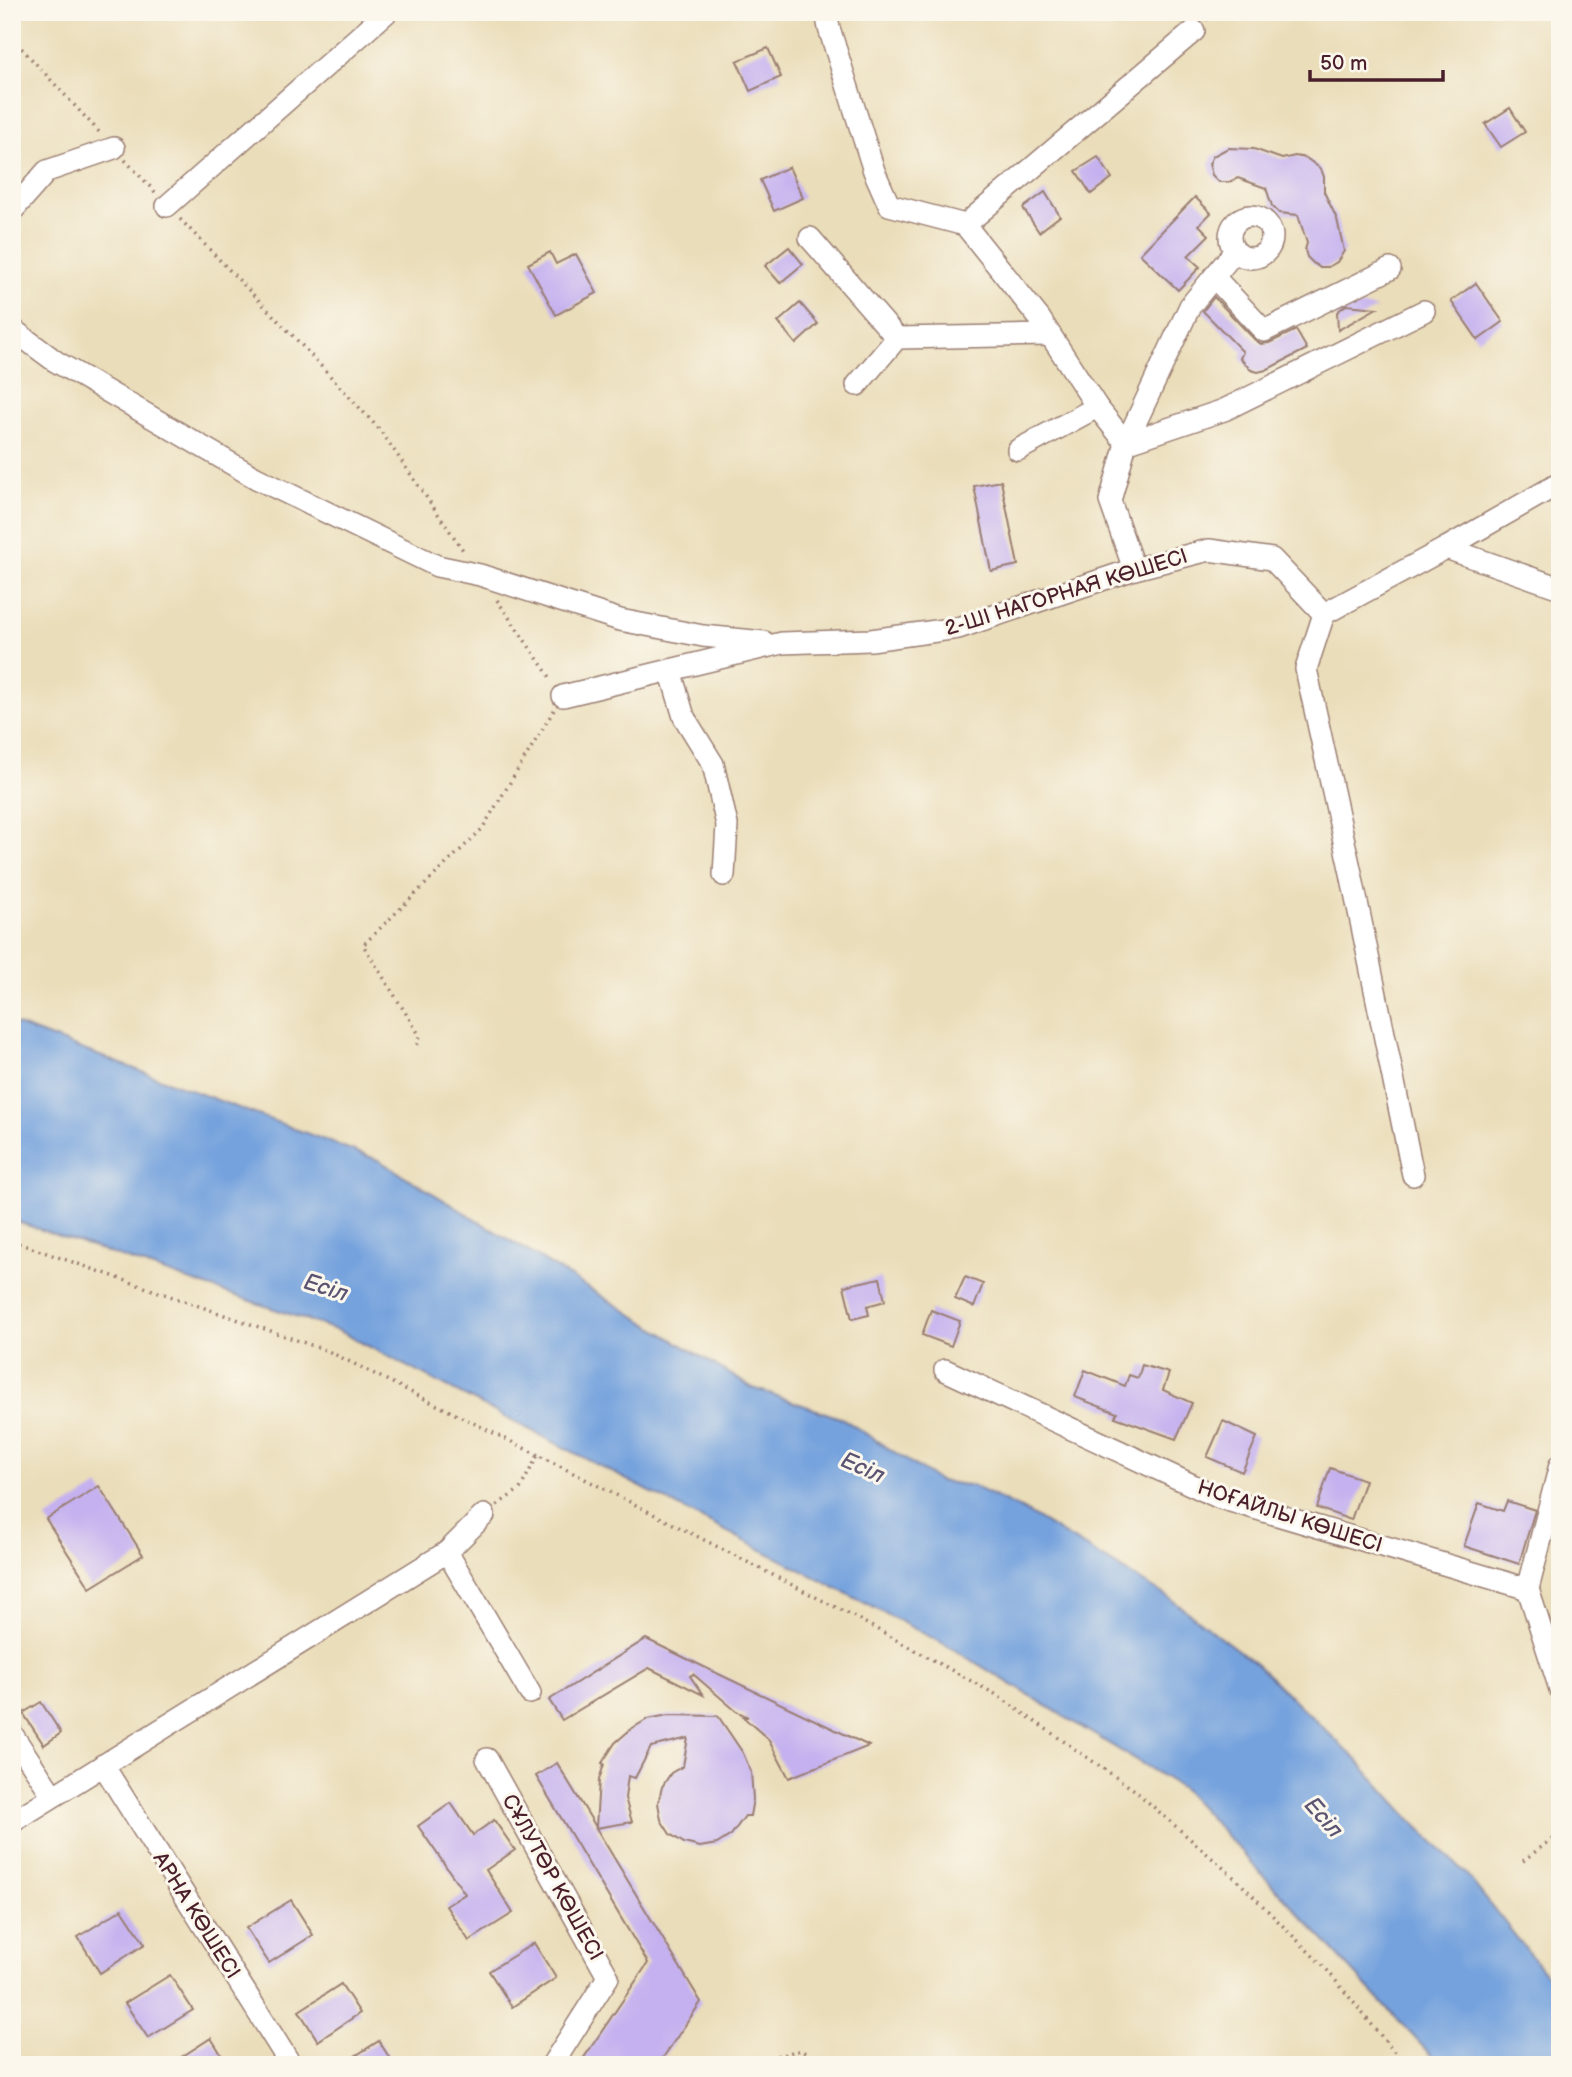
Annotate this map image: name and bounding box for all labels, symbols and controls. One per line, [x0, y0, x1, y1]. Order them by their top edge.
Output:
scale bar [1310, 38, 1442, 82]
text: 50 m [1320, 51, 1367, 76]
street label: 2-ШІ НАГОРНАЯ КӨШЕСІ [942, 544, 1190, 641]
water label: Есіл [300, 1268, 351, 1308]
water label: Есіл [836, 1446, 889, 1490]
street label: НОҒАЙЛЫ КӨШЕСІ [1194, 1475, 1385, 1558]
street label: СҰЛУТӨР КӨШЕСІ [497, 1790, 609, 1965]
water label: Есіл [1298, 1791, 1349, 1844]
street label: АРНА КӨШЕСІ [147, 1847, 245, 1983]

